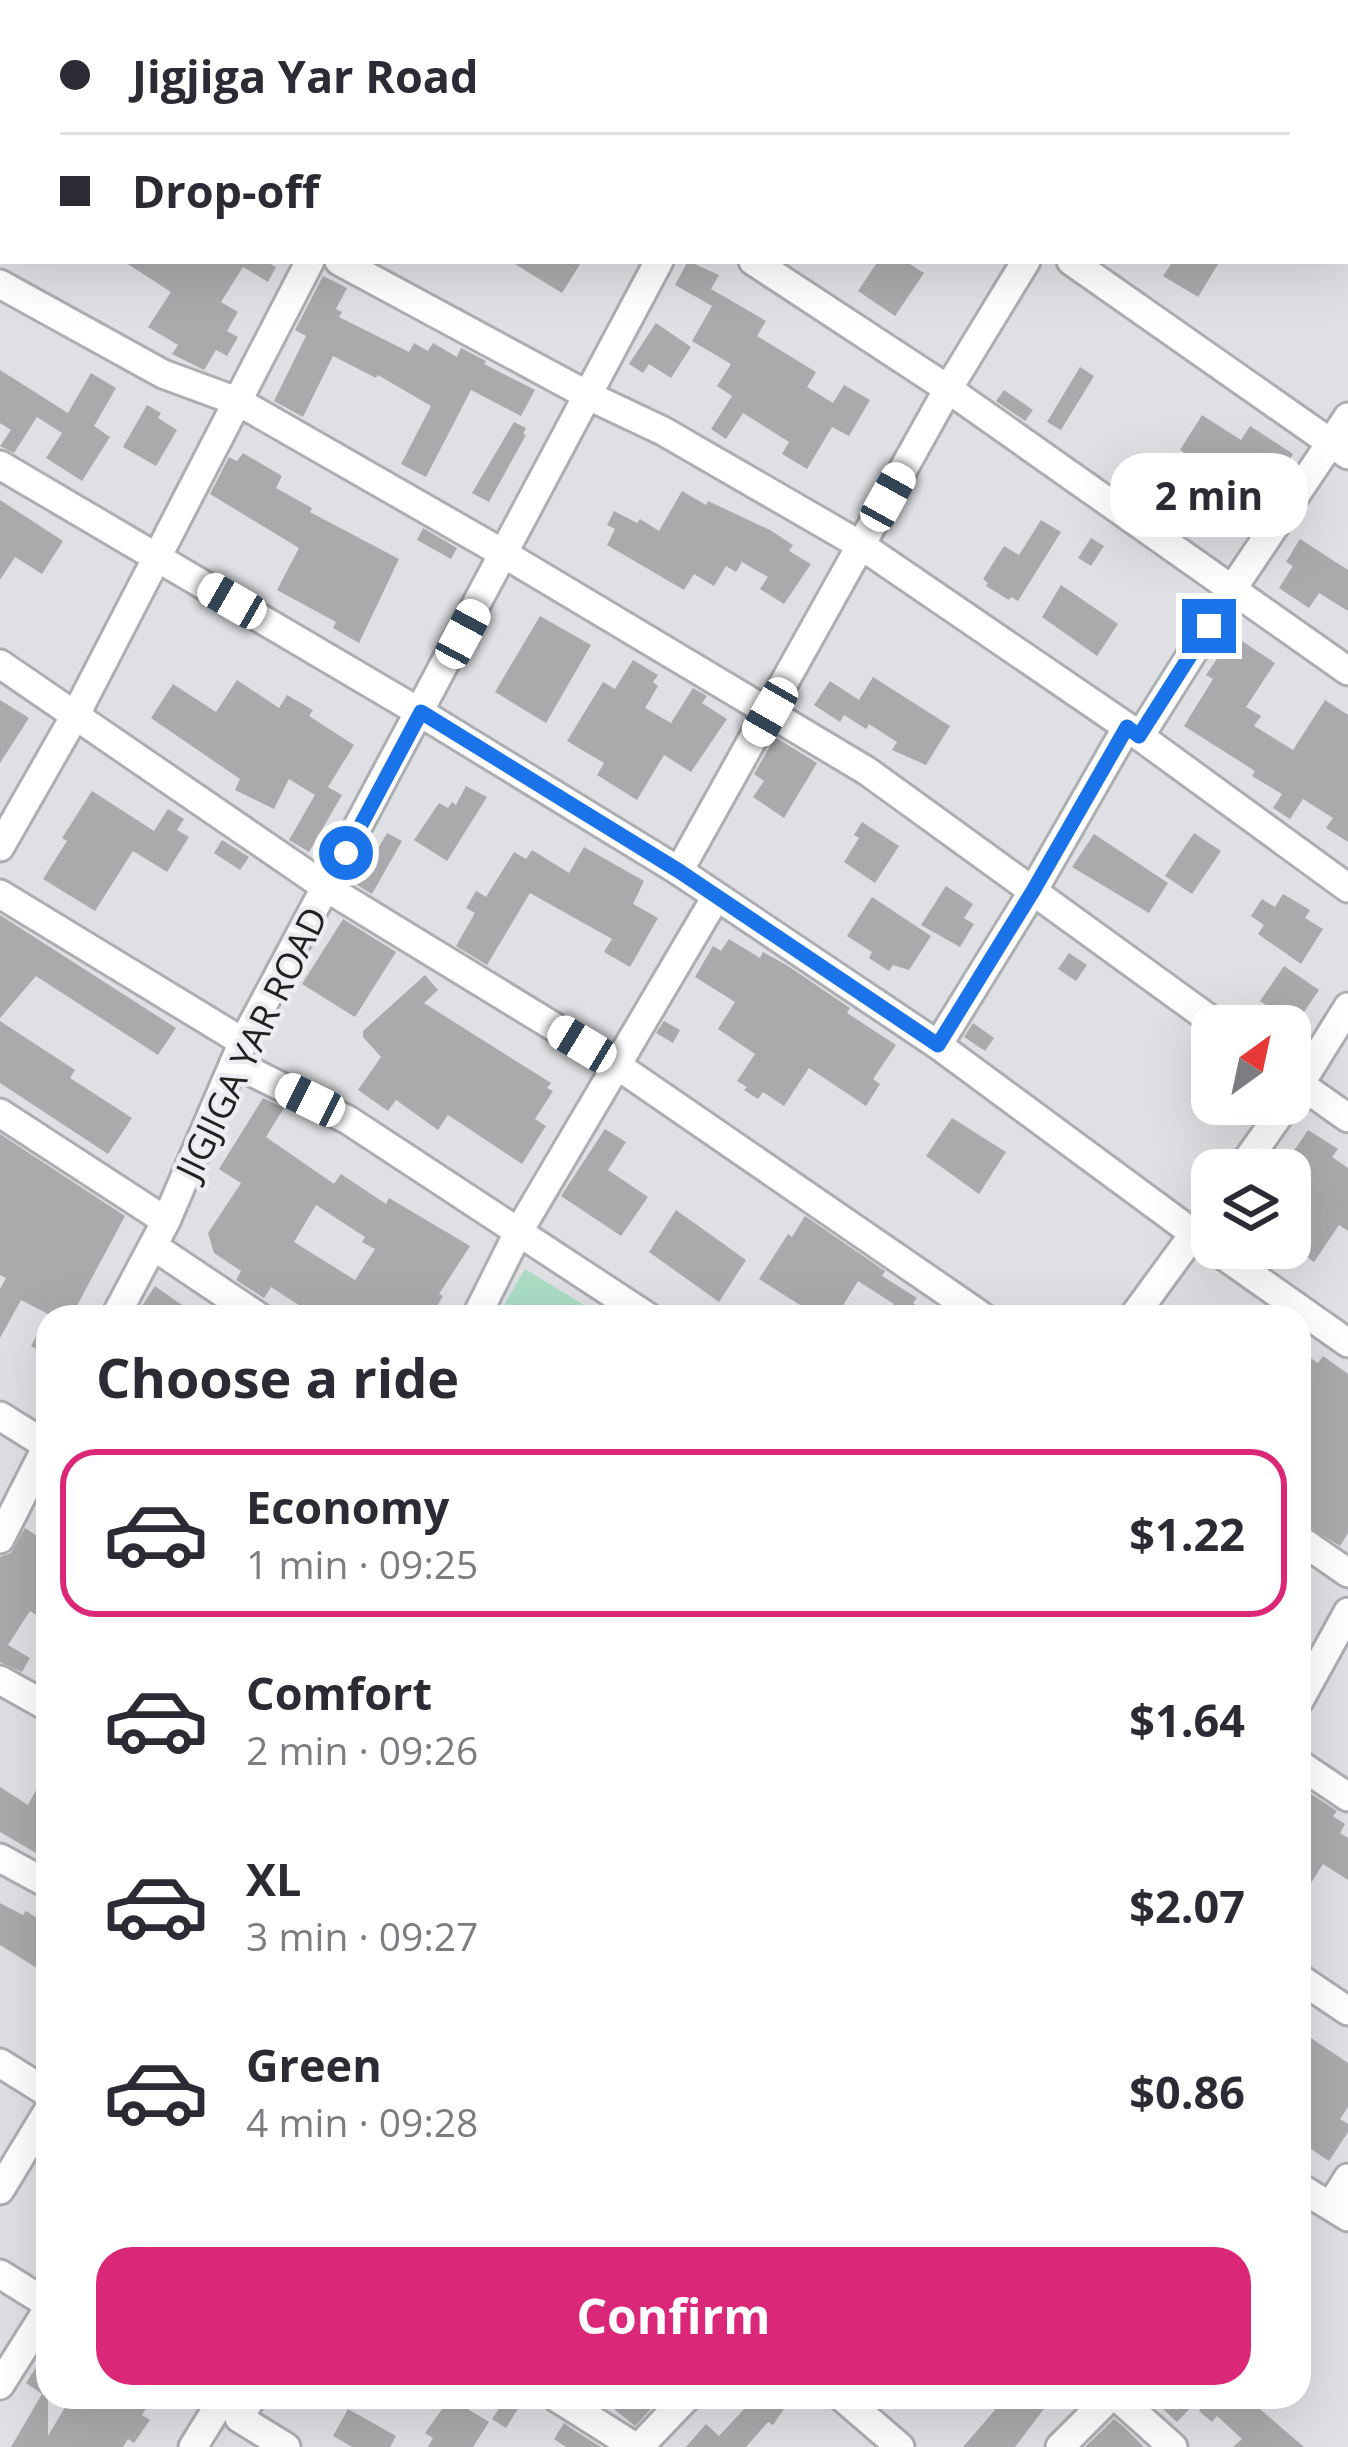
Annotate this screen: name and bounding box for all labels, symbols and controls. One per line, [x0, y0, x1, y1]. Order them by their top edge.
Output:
text: Jigjiga Yar Road [132, 45, 478, 106]
text: Drop-off [132, 160, 319, 221]
callout: 2 min [1110, 452, 1308, 536]
car [855, 457, 921, 537]
text: 2 min [1155, 468, 1263, 521]
car [192, 567, 272, 635]
car [430, 594, 496, 674]
route end [1182, 599, 1236, 653]
car [736, 672, 804, 752]
route start [319, 826, 373, 880]
street label: JIGJIGA YAR ROAD [162, 899, 338, 1190]
north arrow [1191, 1005, 1311, 1125]
map controls [1191, 1005, 1311, 1269]
car [542, 1010, 622, 1078]
car [270, 1068, 350, 1132]
button: layers [1191, 1149, 1311, 1269]
text: Choose a ride [96, 1340, 459, 1414]
text: Economy [246, 1476, 449, 1537]
icon: car [102, 1479, 210, 1587]
text: $1.22 [1129, 1503, 1245, 1564]
text: 1 min · 09:25 [246, 1537, 478, 1590]
text: Comfort [246, 1662, 432, 1723]
icon: car [102, 1665, 210, 1773]
text: $1.64 [1129, 1689, 1245, 1750]
text: 2 min · 09:26 [246, 1723, 478, 1776]
text: XL [246, 1848, 301, 1909]
icon: car [102, 1851, 210, 1959]
text: $2.07 [1129, 1875, 1245, 1936]
text: 3 min · 09:27 [246, 1909, 478, 1962]
text: Green [246, 2034, 382, 2095]
icon: car [102, 2037, 210, 2145]
text: $0.86 [1129, 2061, 1245, 2122]
text: 4 min · 09:28 [246, 2095, 478, 2148]
button: Confirm [96, 2247, 1251, 2385]

